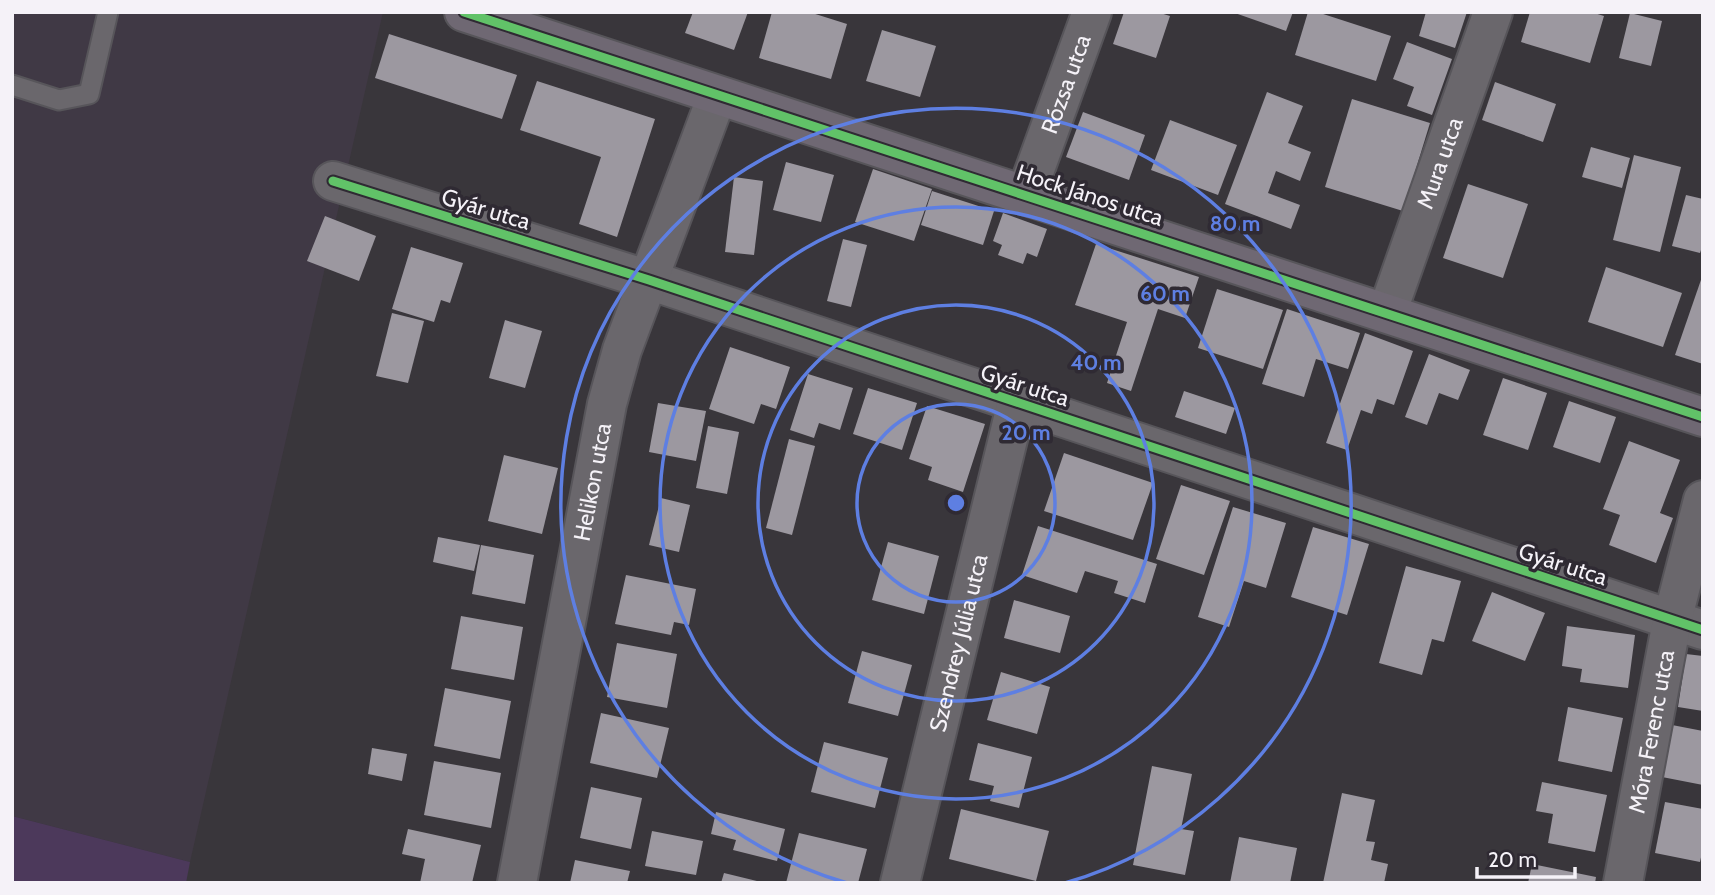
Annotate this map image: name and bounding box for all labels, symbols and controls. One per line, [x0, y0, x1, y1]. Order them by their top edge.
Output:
street label: Rózsa utca [1035, 30, 1097, 138]
street label: Mura utca [1411, 114, 1469, 213]
street label: Hock János utca [1013, 158, 1167, 232]
street label: Gyár utca [438, 182, 534, 236]
text: 80 m [1210, 211, 1260, 236]
text: 60 m [1140, 281, 1190, 306]
text: 40 m [1071, 350, 1121, 375]
street label: Gyár utca [977, 358, 1073, 412]
text: 20 m [1002, 420, 1050, 445]
street label: Helikon utca [568, 421, 617, 543]
centre of rings [944, 491, 968, 515]
street label: Gyár utca [1515, 537, 1611, 591]
street label: Szendrey Júlia utca [923, 551, 994, 735]
street label: Móra Ferenc utca [1622, 648, 1680, 816]
scale bar [1477, 836, 1575, 880]
text: 20 m [1488, 847, 1537, 872]

